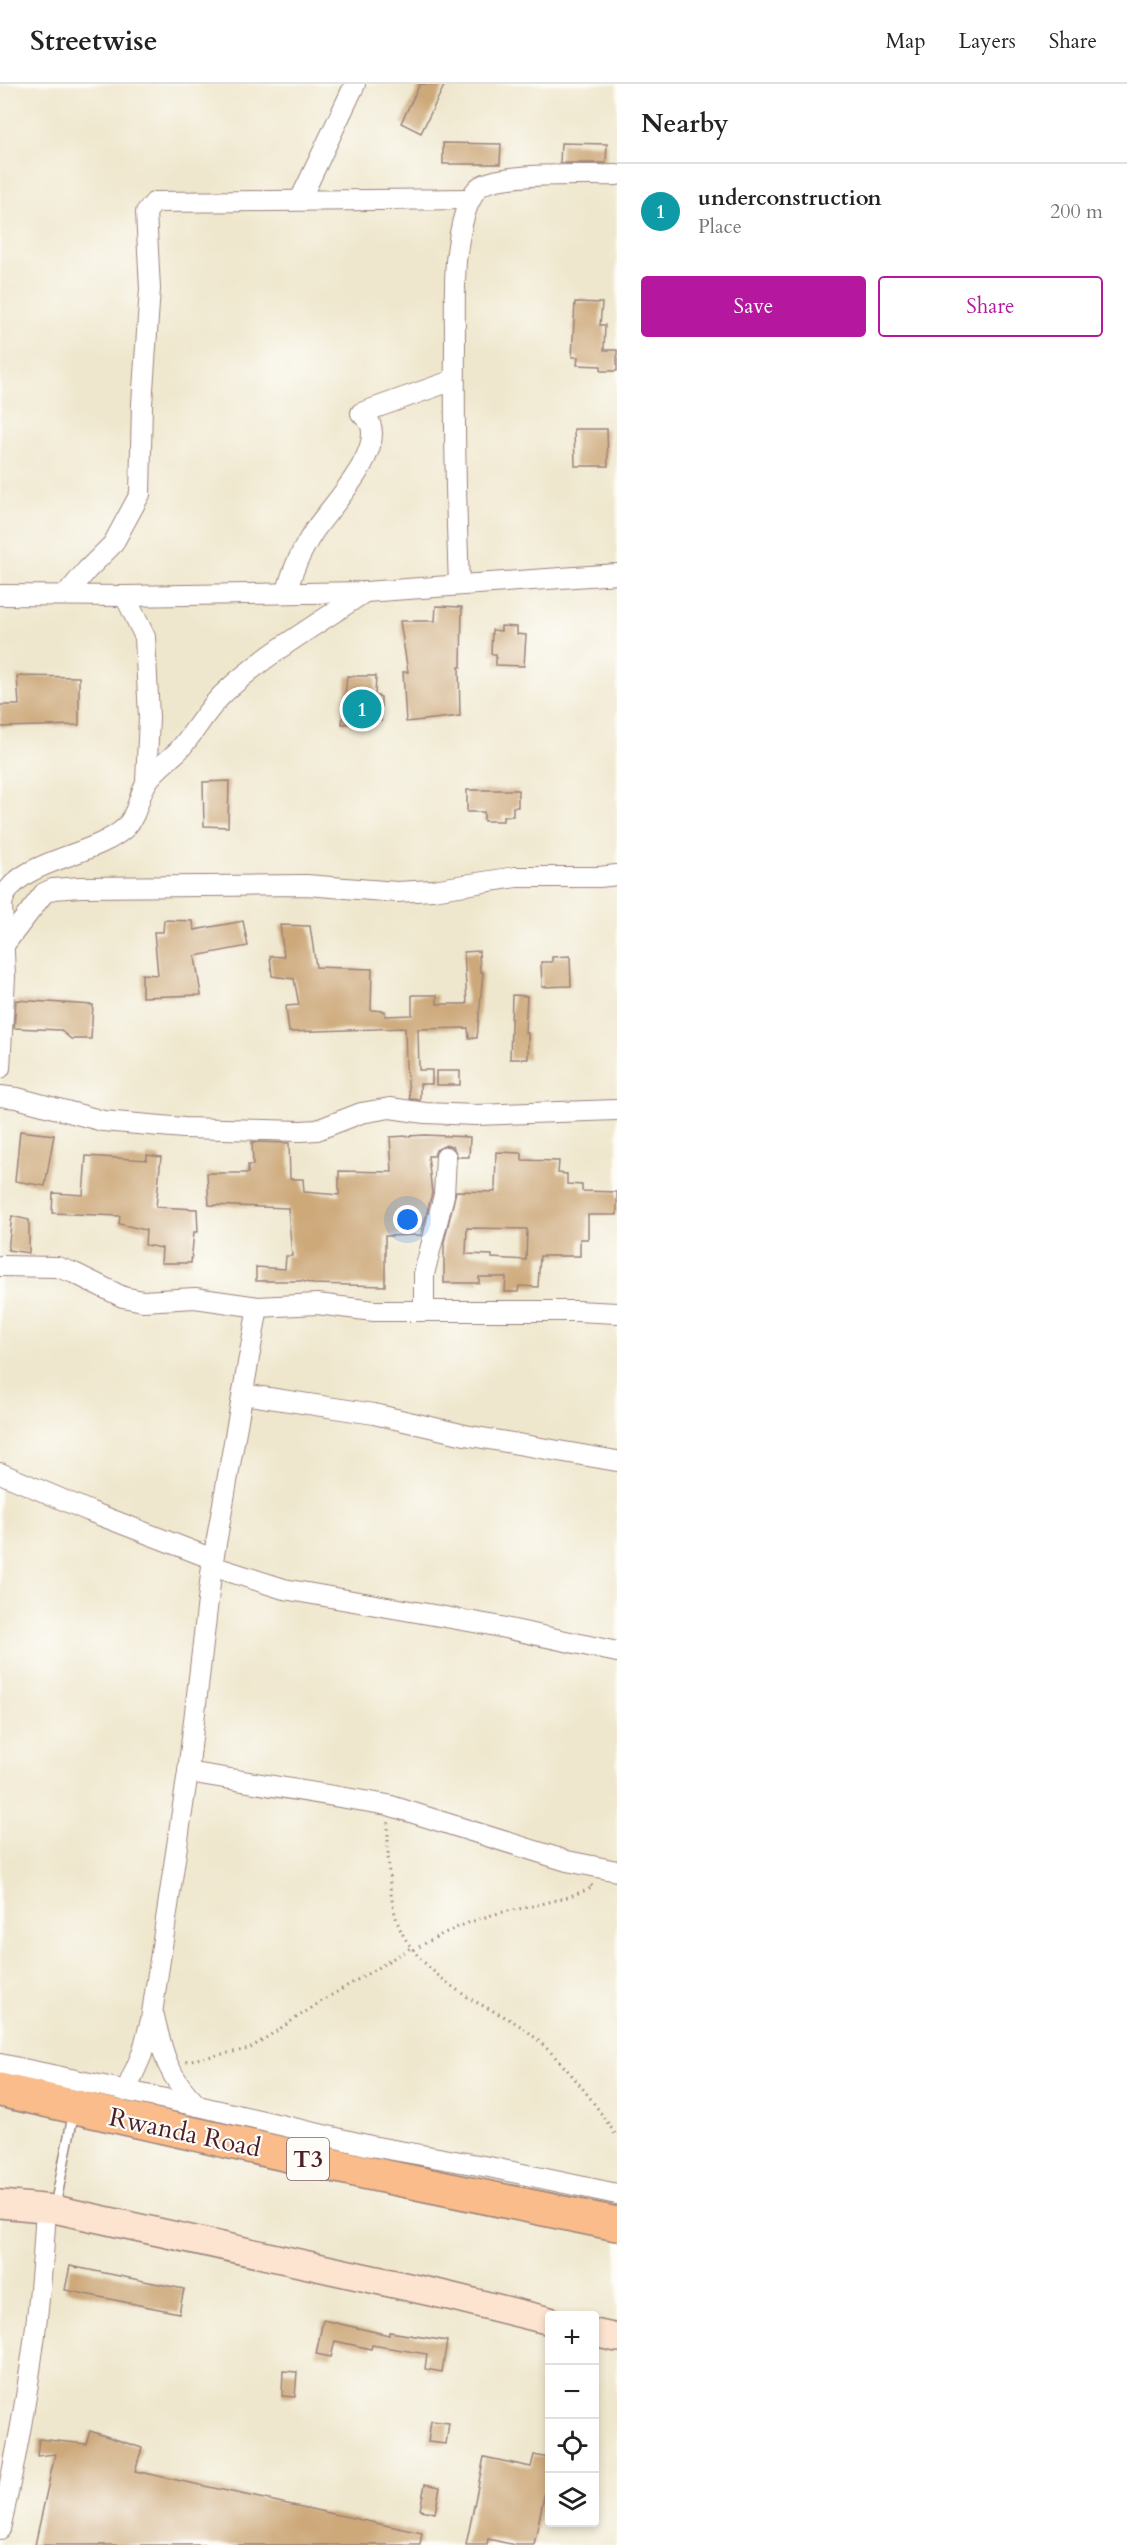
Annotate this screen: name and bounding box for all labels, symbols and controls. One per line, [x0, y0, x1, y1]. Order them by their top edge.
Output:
text: Streetwise [30, 22, 158, 60]
text: Map [886, 27, 926, 56]
text: Layers [959, 27, 1016, 56]
text: Share [1049, 27, 1097, 56]
text: Nearby [641, 106, 729, 141]
text: underconstruction [698, 183, 882, 213]
text: 1 [655, 198, 666, 225]
text: 200 m [1050, 198, 1103, 225]
text: Place [698, 213, 742, 240]
button: Save [641, 276, 866, 337]
button: Share [878, 276, 1103, 337]
pin: 1 [342, 686, 382, 732]
your location [393, 1205, 422, 1234]
street label: Rwanda Road [106, 2099, 264, 2166]
road number: T3 [287, 2138, 329, 2180]
map controls [545, 2311, 599, 2527]
button: + [545, 2311, 599, 2365]
button: − [545, 2365, 599, 2419]
button: locate [545, 2419, 599, 2473]
button: layers [545, 2473, 599, 2527]

